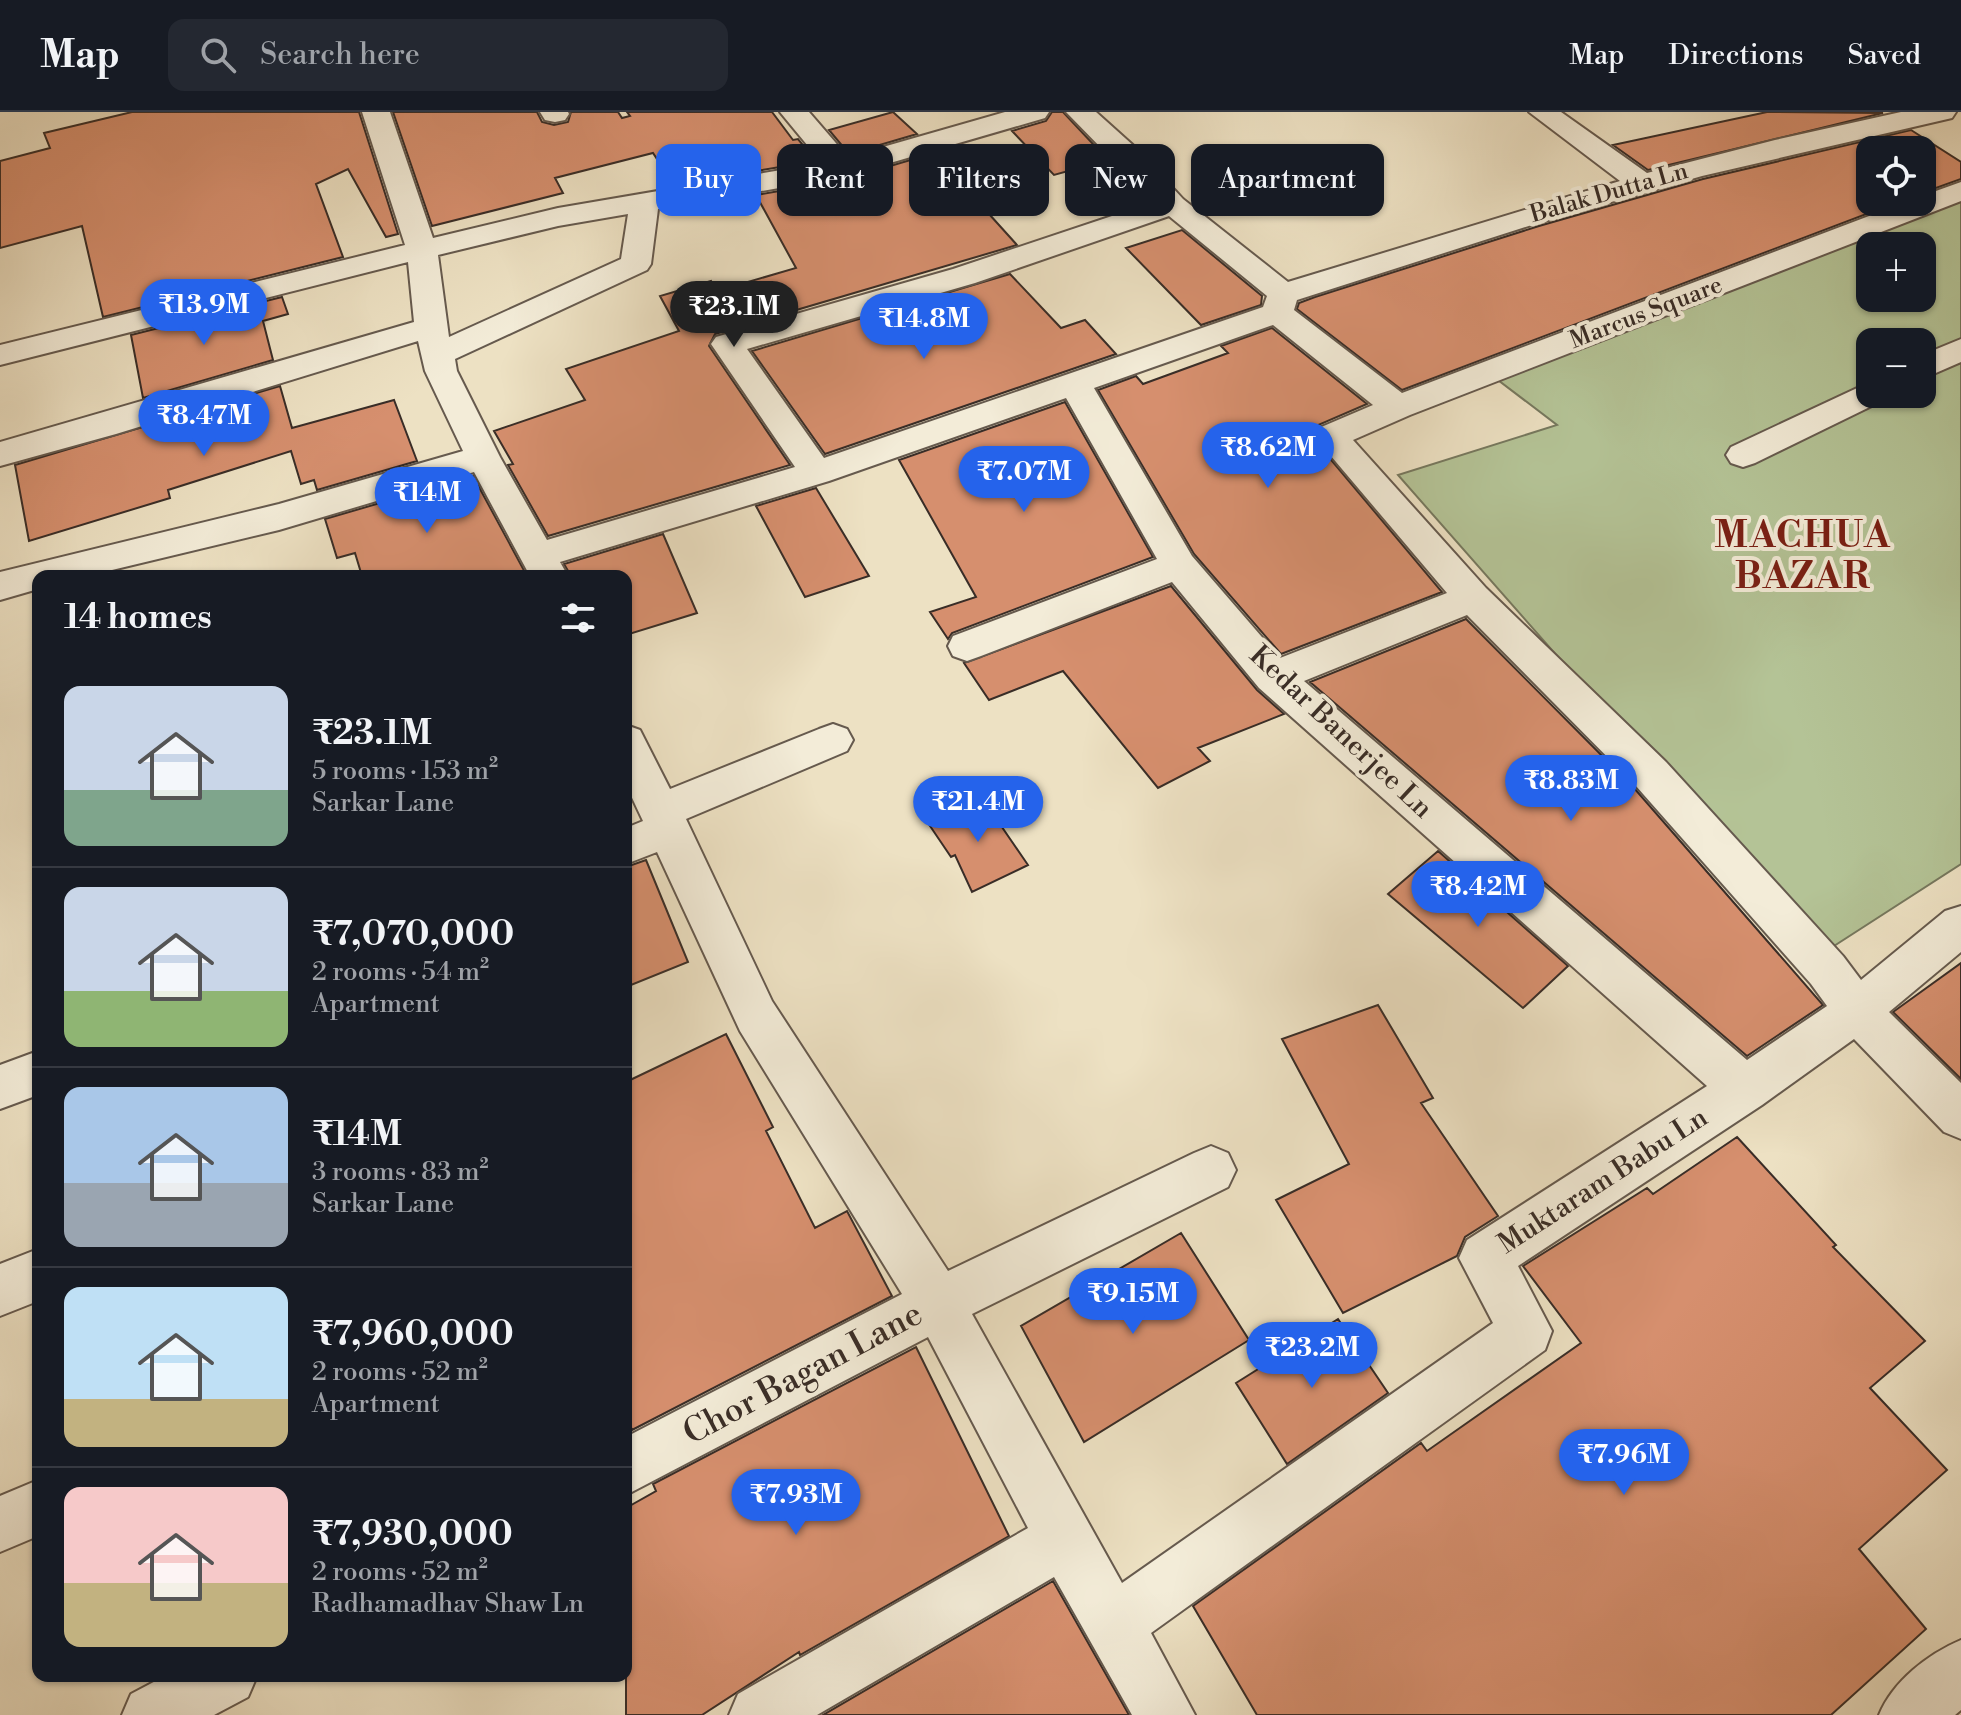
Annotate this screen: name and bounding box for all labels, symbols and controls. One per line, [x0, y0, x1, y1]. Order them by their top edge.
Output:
search box [168, 19, 728, 91]
text: Map [40, 32, 120, 79]
icon: search [196, 33, 240, 77]
text: Search here [260, 36, 420, 74]
text: Map [1569, 38, 1624, 73]
text: Directions [1668, 38, 1803, 73]
text: Saved [1847, 38, 1921, 73]
map controls [1856, 136, 1936, 408]
button: locate [1856, 136, 1936, 216]
chip: Buy [656, 144, 761, 216]
chip: Rent [777, 144, 893, 216]
chip: Filters [909, 144, 1049, 216]
chip: New [1065, 144, 1175, 216]
chip: Apartment [1191, 144, 1384, 216]
street label: Balak Dutta Ln [1526, 156, 1691, 230]
button: + [1856, 232, 1936, 312]
street label: Marcus Square [1565, 270, 1727, 356]
pin: ₹13.9M [139, 279, 269, 347]
pin: ₹23.1M [669, 281, 799, 349]
text: ₹13.9M [158, 289, 250, 321]
text: ₹23.1M [688, 291, 780, 323]
pin: ₹14.8M [859, 293, 989, 361]
text: ₹14.8M [878, 303, 970, 335]
button: − [1856, 328, 1936, 408]
pin: ₹8.47M [139, 390, 269, 458]
text: ₹8.47M [156, 400, 252, 432]
pin: ₹8.62M [1203, 422, 1333, 490]
text: ₹8.62M [1220, 432, 1316, 464]
pin: ₹7.07M [959, 446, 1089, 514]
text: ₹7.07M [976, 456, 1072, 488]
pin: ₹14M [380, 467, 474, 535]
text: ₹14M [393, 477, 461, 509]
district label: MACHUA BAZAR [1714, 514, 1892, 600]
icon: filters [556, 596, 600, 640]
text: 14 homes [64, 597, 212, 639]
street label: Kedar Banerjee Ln [1242, 638, 1440, 826]
text: ₹23.1M [312, 713, 432, 755]
icon: home [128, 718, 224, 814]
text: 5 rooms · 153 m² [312, 755, 498, 787]
pin: ₹8.83M [1506, 755, 1636, 823]
text: ₹8.83M [1523, 765, 1619, 797]
pin: ₹21.4M [913, 776, 1043, 844]
text: ₹21.4M [931, 786, 1025, 818]
text: Sarkar Lane [312, 787, 454, 819]
pin: ₹8.42M [1413, 861, 1543, 929]
text: ₹8.42M [1429, 871, 1527, 903]
text: ₹7,070,000 [312, 914, 514, 956]
icon: home [128, 919, 224, 1015]
text: 2 rooms · 54 m² [312, 956, 489, 988]
text: Apartment [312, 988, 440, 1020]
street label: Muktaram Babu Ln [1492, 1100, 1715, 1262]
text: ₹14M [312, 1114, 402, 1156]
icon: home [128, 1119, 224, 1215]
text: 3 rooms · 83 m² [312, 1156, 489, 1188]
text: Sarkar Lane [312, 1188, 454, 1220]
pin: ₹9.15M [1068, 1268, 1198, 1336]
text: ₹9.15M [1087, 1278, 1179, 1310]
street label: Chor Bagan Lane [676, 1293, 930, 1455]
text: ₹7,960,000 [312, 1314, 514, 1356]
icon: home [128, 1319, 224, 1415]
pin: ₹23.2M [1247, 1322, 1377, 1390]
text: ₹23.2M [1264, 1332, 1360, 1364]
text: 2 rooms · 52 m² [312, 1356, 488, 1388]
text: Apartment [312, 1388, 440, 1420]
pin: ₹7.96M [1559, 1429, 1689, 1497]
text: ₹7.96M [1577, 1439, 1671, 1471]
pin: ₹7.93M [731, 1469, 861, 1537]
text: ₹7.93M [749, 1479, 843, 1511]
text: ₹7,930,000 [312, 1514, 513, 1556]
icon: home [128, 1519, 224, 1615]
text: 2 rooms · 52 m² [312, 1556, 488, 1588]
text: Radhamadhav Shaw Ln [312, 1588, 584, 1620]

